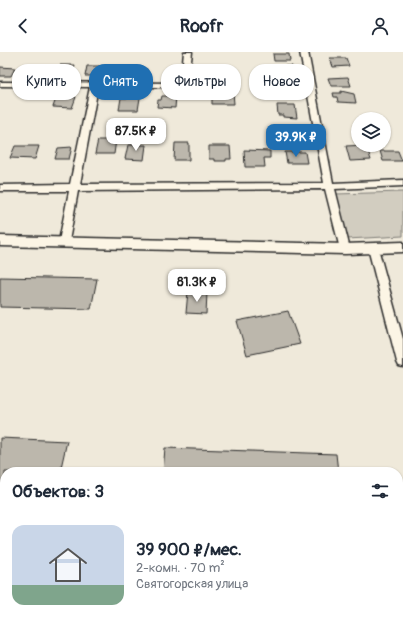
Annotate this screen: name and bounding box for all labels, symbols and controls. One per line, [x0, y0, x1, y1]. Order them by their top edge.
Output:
icon: back [12, 15, 34, 37]
text: Roofr [180, 15, 223, 38]
icon: person [369, 15, 391, 37]
chip: Купить [12, 64, 81, 100]
chip: Снять [89, 64, 153, 100]
chip: Фильтры [161, 64, 241, 100]
chip: Новое [249, 64, 314, 100]
map controls [351, 112, 391, 152]
button: layers [351, 112, 391, 152]
pin: 87.5K ₽ [99, 118, 173, 152]
text: 87.5K ₽ [115, 123, 157, 139]
pin: 39.9K ₽ [259, 124, 333, 158]
text: 39.9K ₽ [275, 129, 317, 145]
pin: 81.3K ₽ [160, 269, 234, 303]
text: 81.3K ₽ [177, 274, 217, 290]
icon: filters [369, 480, 391, 502]
text: Объектов: 3 [12, 481, 104, 502]
text: 39 900 ₽/мес. [136, 539, 242, 560]
icon: home [44, 541, 92, 589]
text: 2-комн. · 70 m² [136, 560, 225, 576]
text: Святогорская улица [136, 576, 248, 592]

